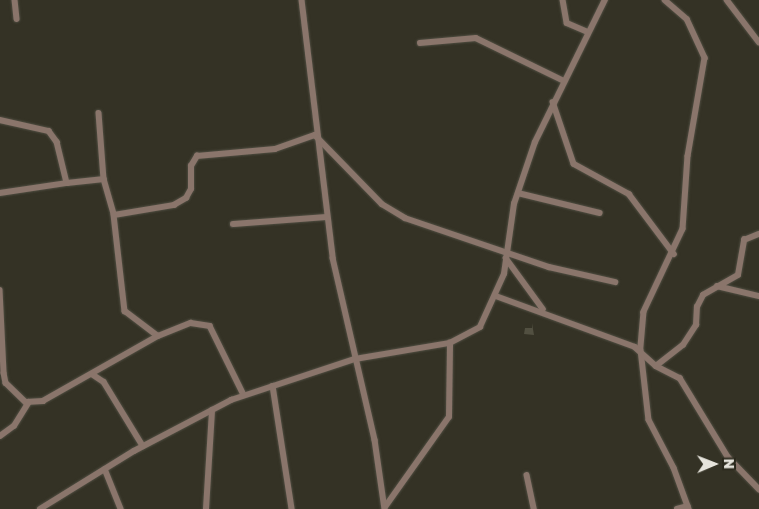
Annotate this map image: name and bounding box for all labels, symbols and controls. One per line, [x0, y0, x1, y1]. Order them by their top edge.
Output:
north arrow [689, 439, 739, 489]
text: N [721, 458, 738, 469]

